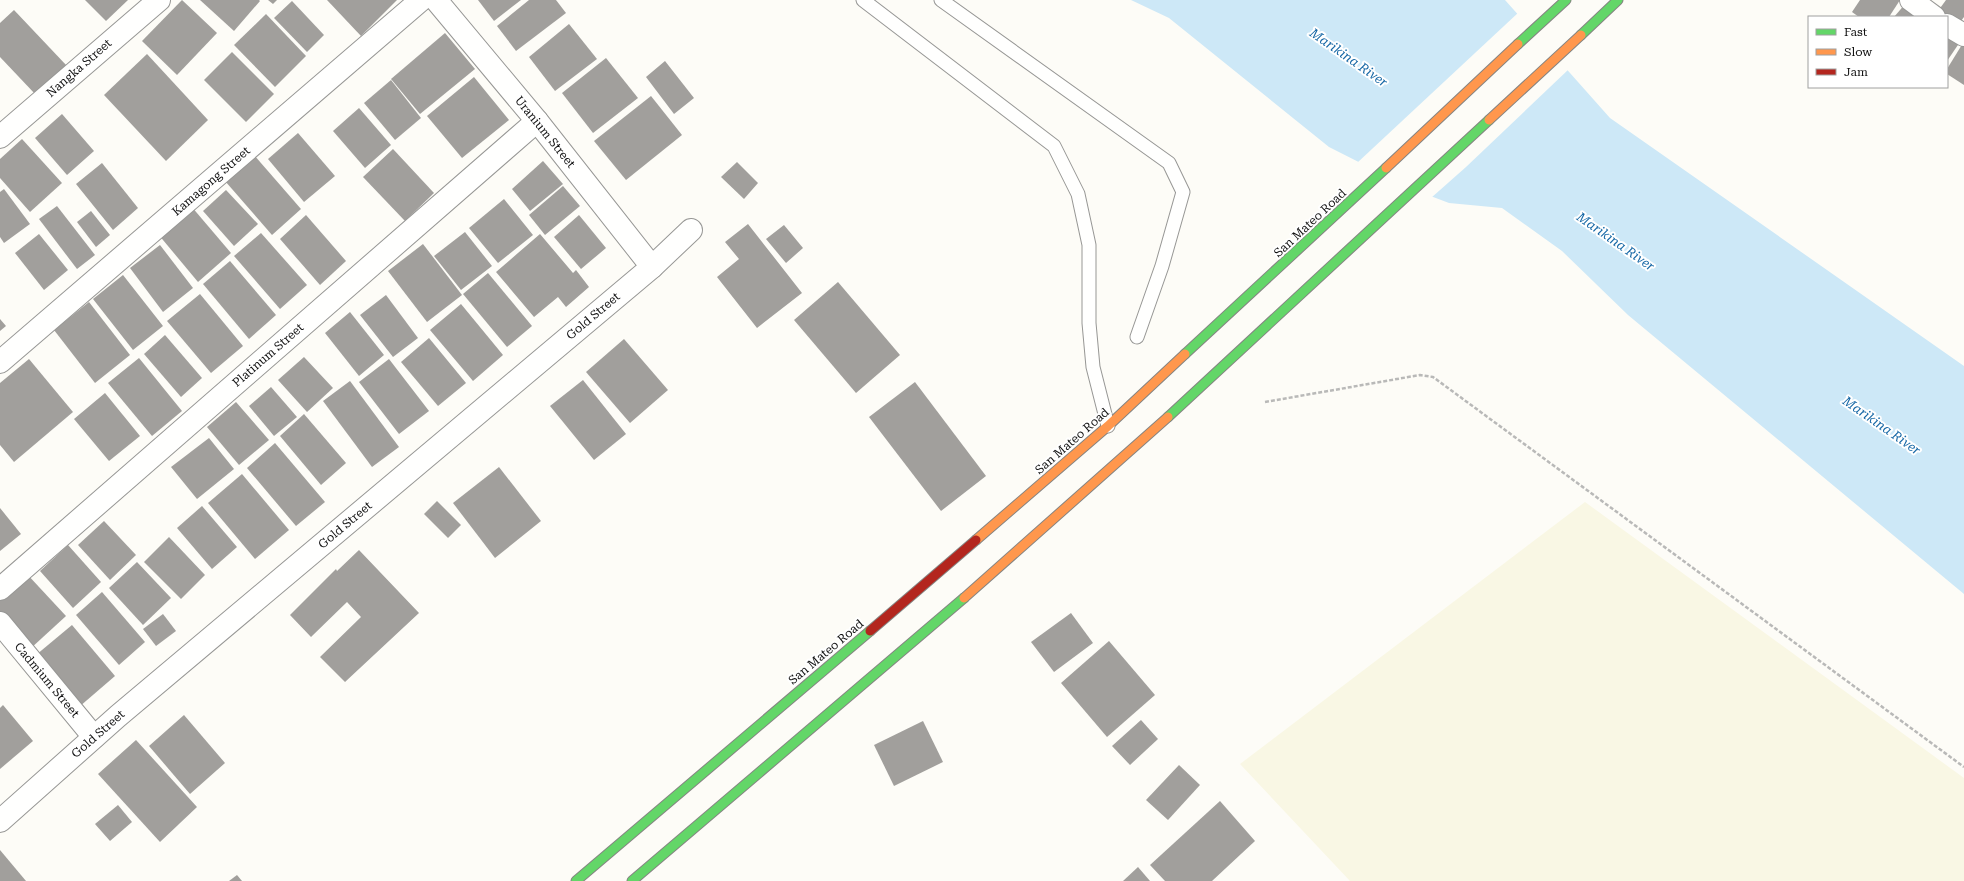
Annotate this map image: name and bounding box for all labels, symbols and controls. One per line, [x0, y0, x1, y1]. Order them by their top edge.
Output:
legend [1808, 16, 1948, 88]
water label: Marikina River [1306, 24, 1391, 90]
text: Fast [1844, 25, 1868, 39]
street label: Nangka Street [44, 36, 115, 100]
text: Slow [1844, 45, 1872, 59]
text: Jam [1844, 65, 1868, 79]
street label: Uranium Street [512, 93, 579, 171]
street label: Kamagong Street [169, 143, 253, 219]
street label: San Mateo Road [1271, 186, 1349, 260]
water label: Marikina River [1573, 208, 1658, 274]
street label: Gold Street [563, 289, 623, 343]
street label: Platinum Street [230, 320, 307, 390]
water label: Marikina River [1839, 392, 1924, 458]
street label: San Mateo Road [1032, 405, 1112, 477]
street label: Gold Street [315, 498, 375, 552]
street label: San Mateo Road [786, 616, 867, 687]
street label: Cadmium Street [12, 640, 83, 721]
street label: Gold Street [69, 707, 128, 761]

